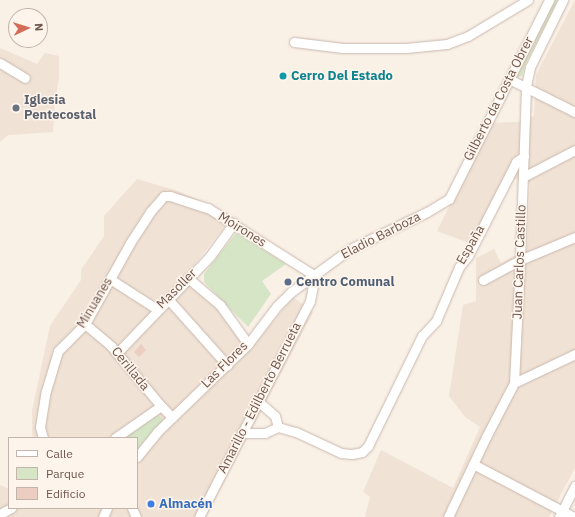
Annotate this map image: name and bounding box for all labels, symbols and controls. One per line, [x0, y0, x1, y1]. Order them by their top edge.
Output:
north arrow [8, 8, 48, 48]
text: N [32, 23, 46, 32]
street label: Gilberto da Costa Obrer [461, 34, 537, 164]
place label: Cerro Del Estado [291, 68, 393, 84]
marker: Cerro Del Estado [278, 71, 288, 81]
place label: Iglesia Pentecostal [24, 93, 96, 124]
marker: Iglesia Pentecostal [11, 103, 21, 113]
street label: Juan Carlos Castillo [510, 204, 530, 320]
street label: Moirones [215, 209, 269, 251]
street label: Eladio Barboza [339, 209, 423, 263]
street label: España [454, 223, 488, 267]
street label: Masoller [154, 266, 200, 312]
place label: Centro Comunal [296, 274, 394, 290]
street label: Minuanes [74, 275, 116, 331]
marker: Centro Comunal [283, 277, 293, 287]
street label: Amarillo - Edilberto Berrueta [215, 320, 305, 476]
street label: Las Flores [199, 339, 251, 391]
street label: Cerillada [108, 344, 152, 394]
legend [8, 437, 138, 509]
text: Calle [46, 446, 73, 461]
text: Parque [46, 466, 84, 481]
text: Edificio [46, 486, 85, 501]
place label: Almacén [159, 496, 213, 512]
marker: Almacén [146, 499, 156, 509]

